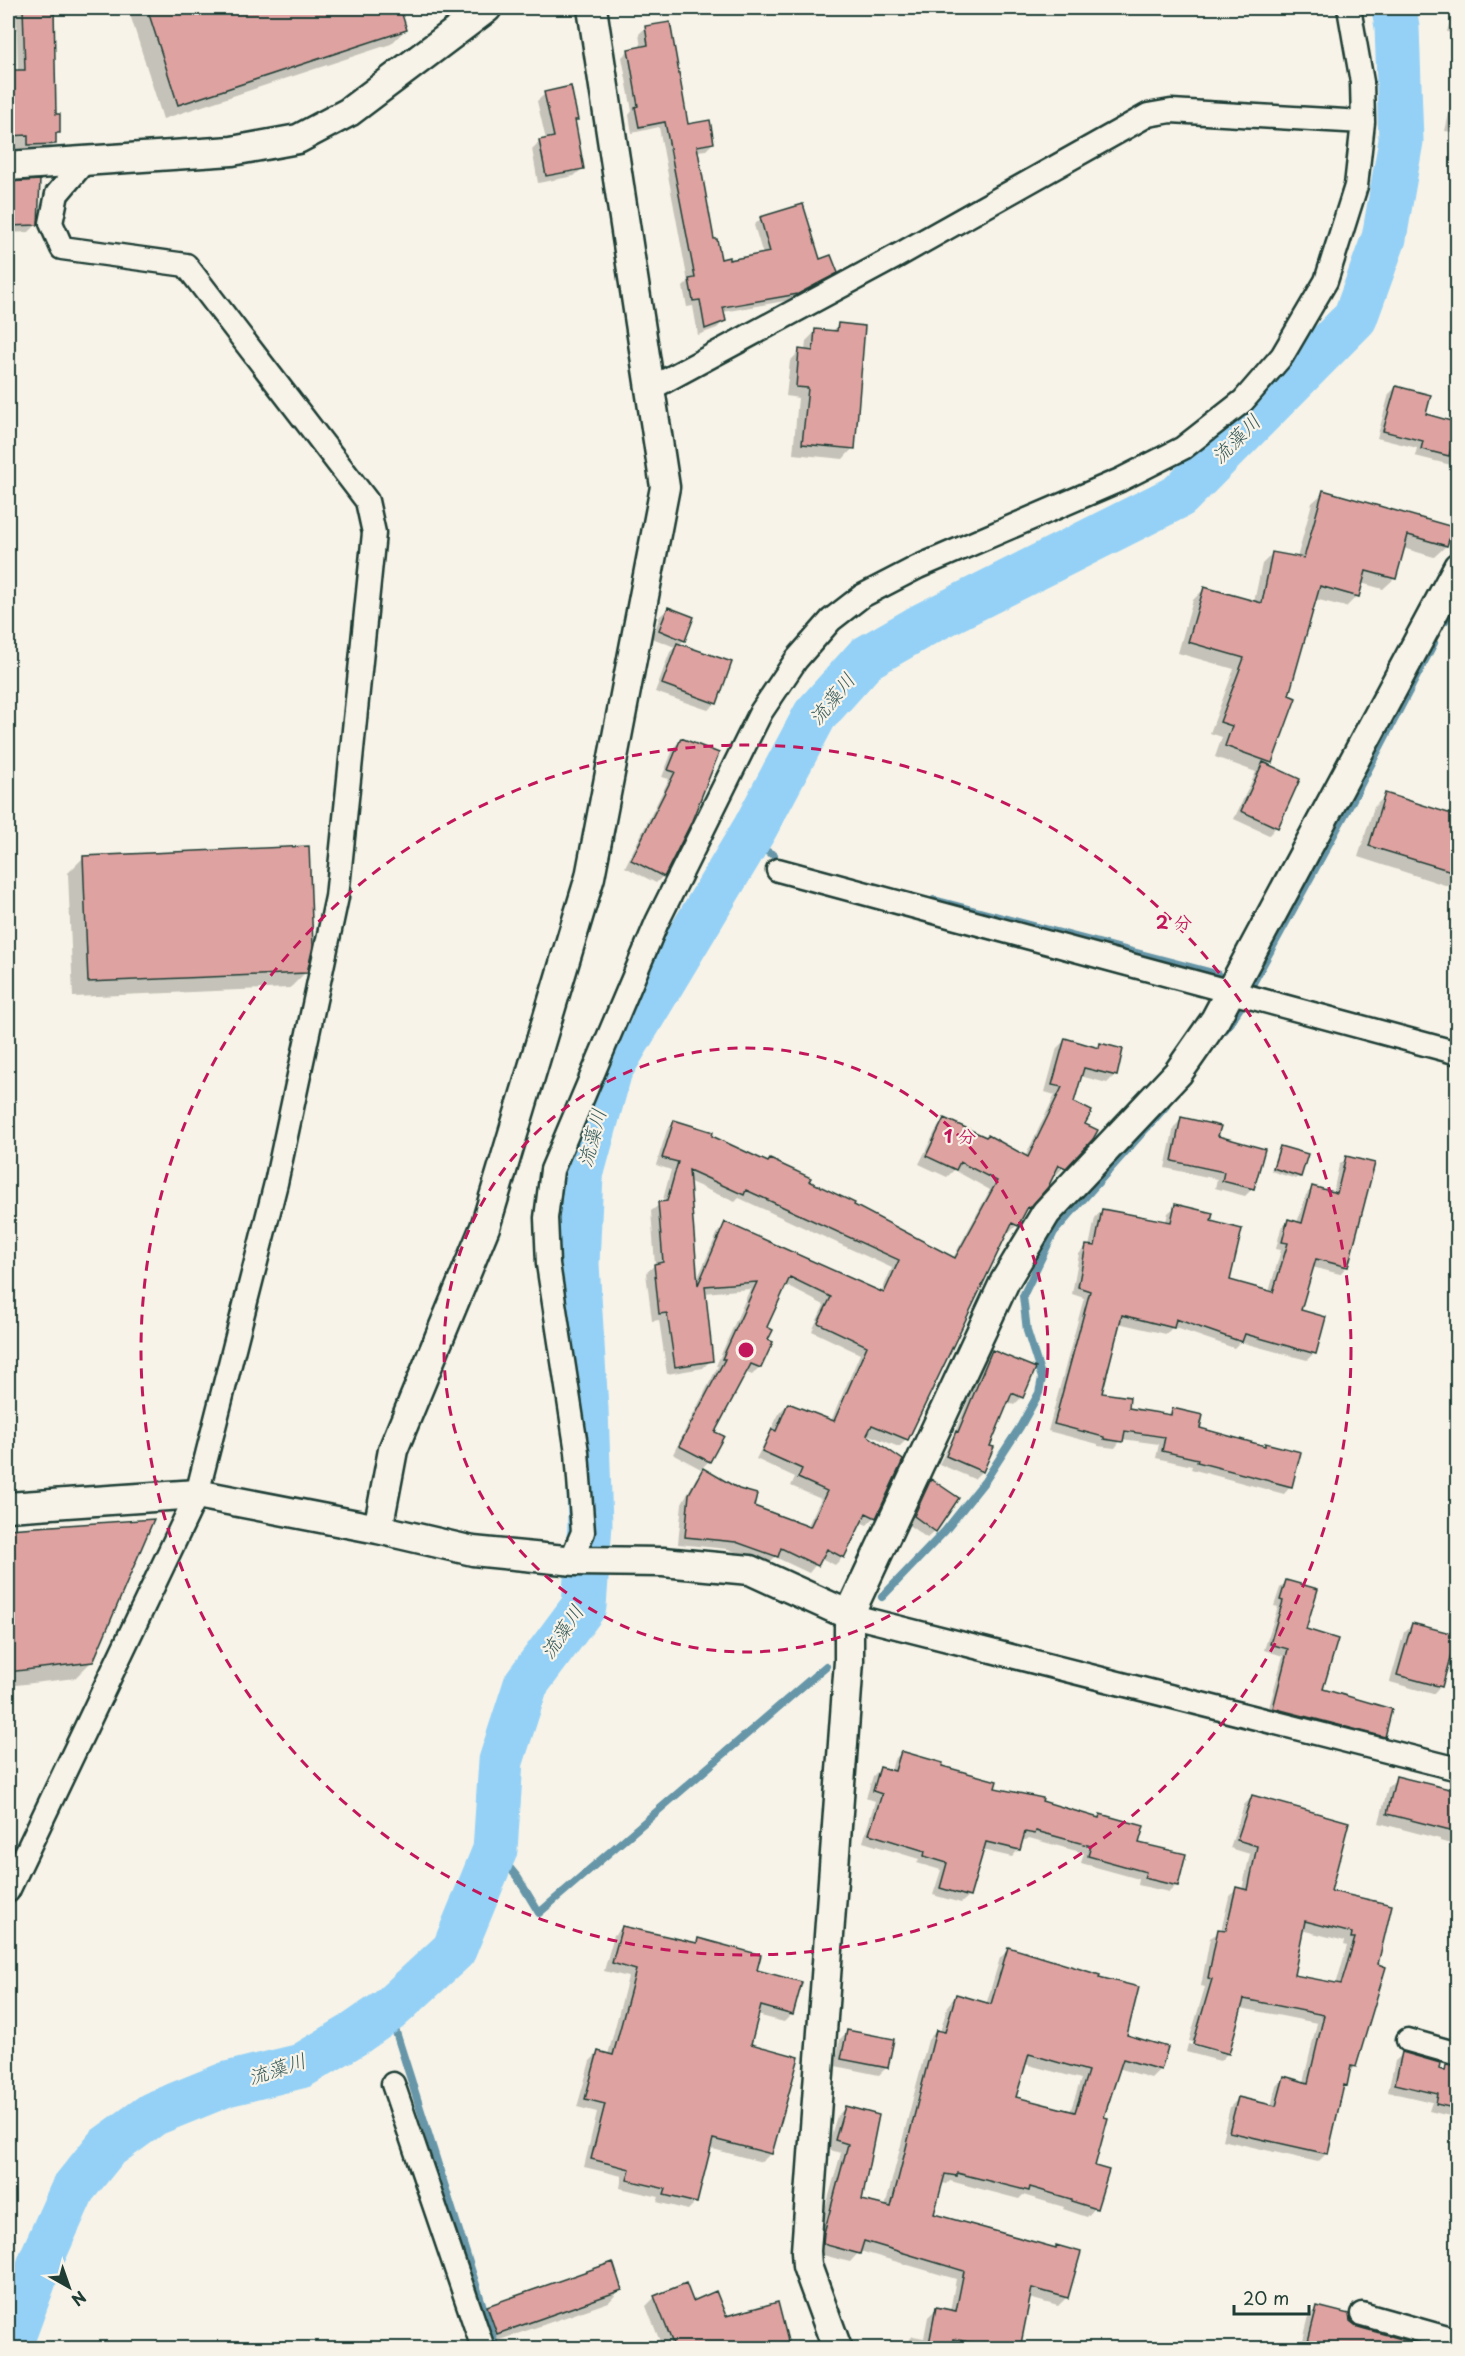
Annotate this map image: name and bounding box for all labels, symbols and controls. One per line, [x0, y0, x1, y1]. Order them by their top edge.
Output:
water label: 流藻川 [1203, 406, 1267, 470]
water label: 流藻川 [801, 666, 862, 731]
text: 2 分 [1156, 908, 1192, 935]
water label: 流藻川 [569, 1105, 613, 1171]
text: 1 分 [944, 1122, 976, 1149]
centre of rings [736, 1340, 756, 1360]
water label: 流藻川 [532, 1598, 590, 1665]
water label: 流藻川 [244, 2045, 310, 2092]
north arrow [39, 2257, 99, 2317]
scale bar [1234, 2278, 1309, 2316]
text: 20 m [1243, 2284, 1289, 2311]
text: N [67, 2286, 92, 2313]

